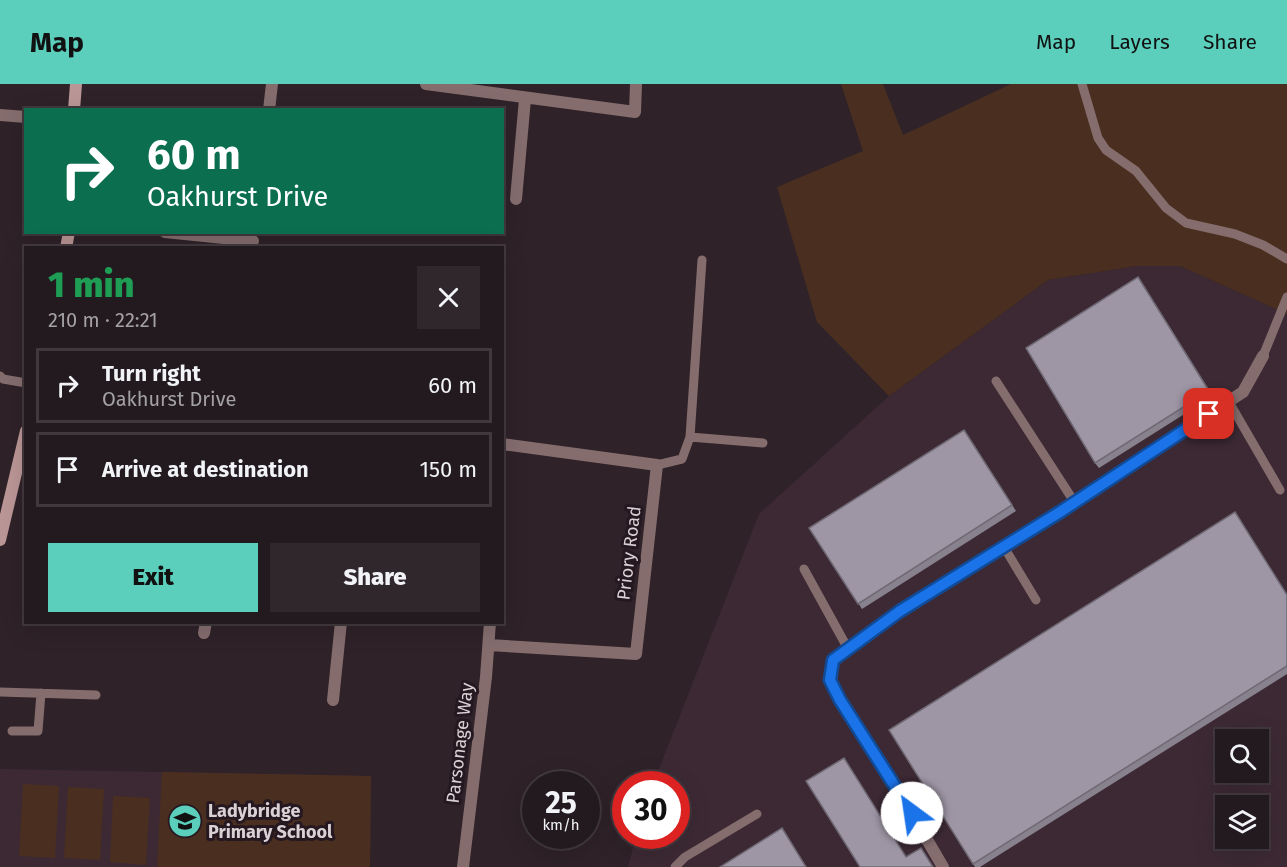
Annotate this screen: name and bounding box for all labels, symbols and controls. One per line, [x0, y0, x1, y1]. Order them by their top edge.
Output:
text: Map [30, 26, 84, 59]
text: Map [1036, 29, 1076, 55]
text: Layers [1109, 29, 1170, 55]
text: Share [1203, 29, 1257, 55]
text: 60 m [147, 130, 241, 180]
icon: right [48, 132, 126, 210]
text: Oakhurst Drive [147, 181, 328, 213]
text: 1 min [48, 263, 134, 307]
button: close [417, 266, 480, 329]
text: 210 m · 22:21 [48, 308, 158, 332]
text: Turn right [102, 360, 201, 387]
icon: right [51, 369, 84, 402]
text: 60 m [428, 372, 477, 399]
text: Oakhurst Drive [102, 387, 236, 411]
pin [1183, 388, 1234, 439]
icon: arrive [1192, 397, 1225, 430]
icon: arrive [51, 453, 84, 486]
text: Arrive at destination [102, 456, 309, 483]
text: 150 m [419, 456, 477, 483]
street label: Priory Road [612, 505, 646, 601]
button: Exit [48, 543, 258, 612]
button: Share [270, 543, 480, 612]
street label: Parsonage Way [442, 681, 478, 805]
map controls [1215, 729, 1269, 849]
button: search [1215, 729, 1269, 783]
speed limit sign: 30 [612, 771, 690, 849]
position arrow [880, 781, 944, 845]
text: 25 [545, 785, 577, 821]
button: layers [1215, 795, 1269, 849]
place label: Ladybridge Primary School [208, 800, 333, 843]
school or university icon: Ladybridge Primary School [167, 803, 203, 839]
text: km/h [542, 816, 580, 834]

